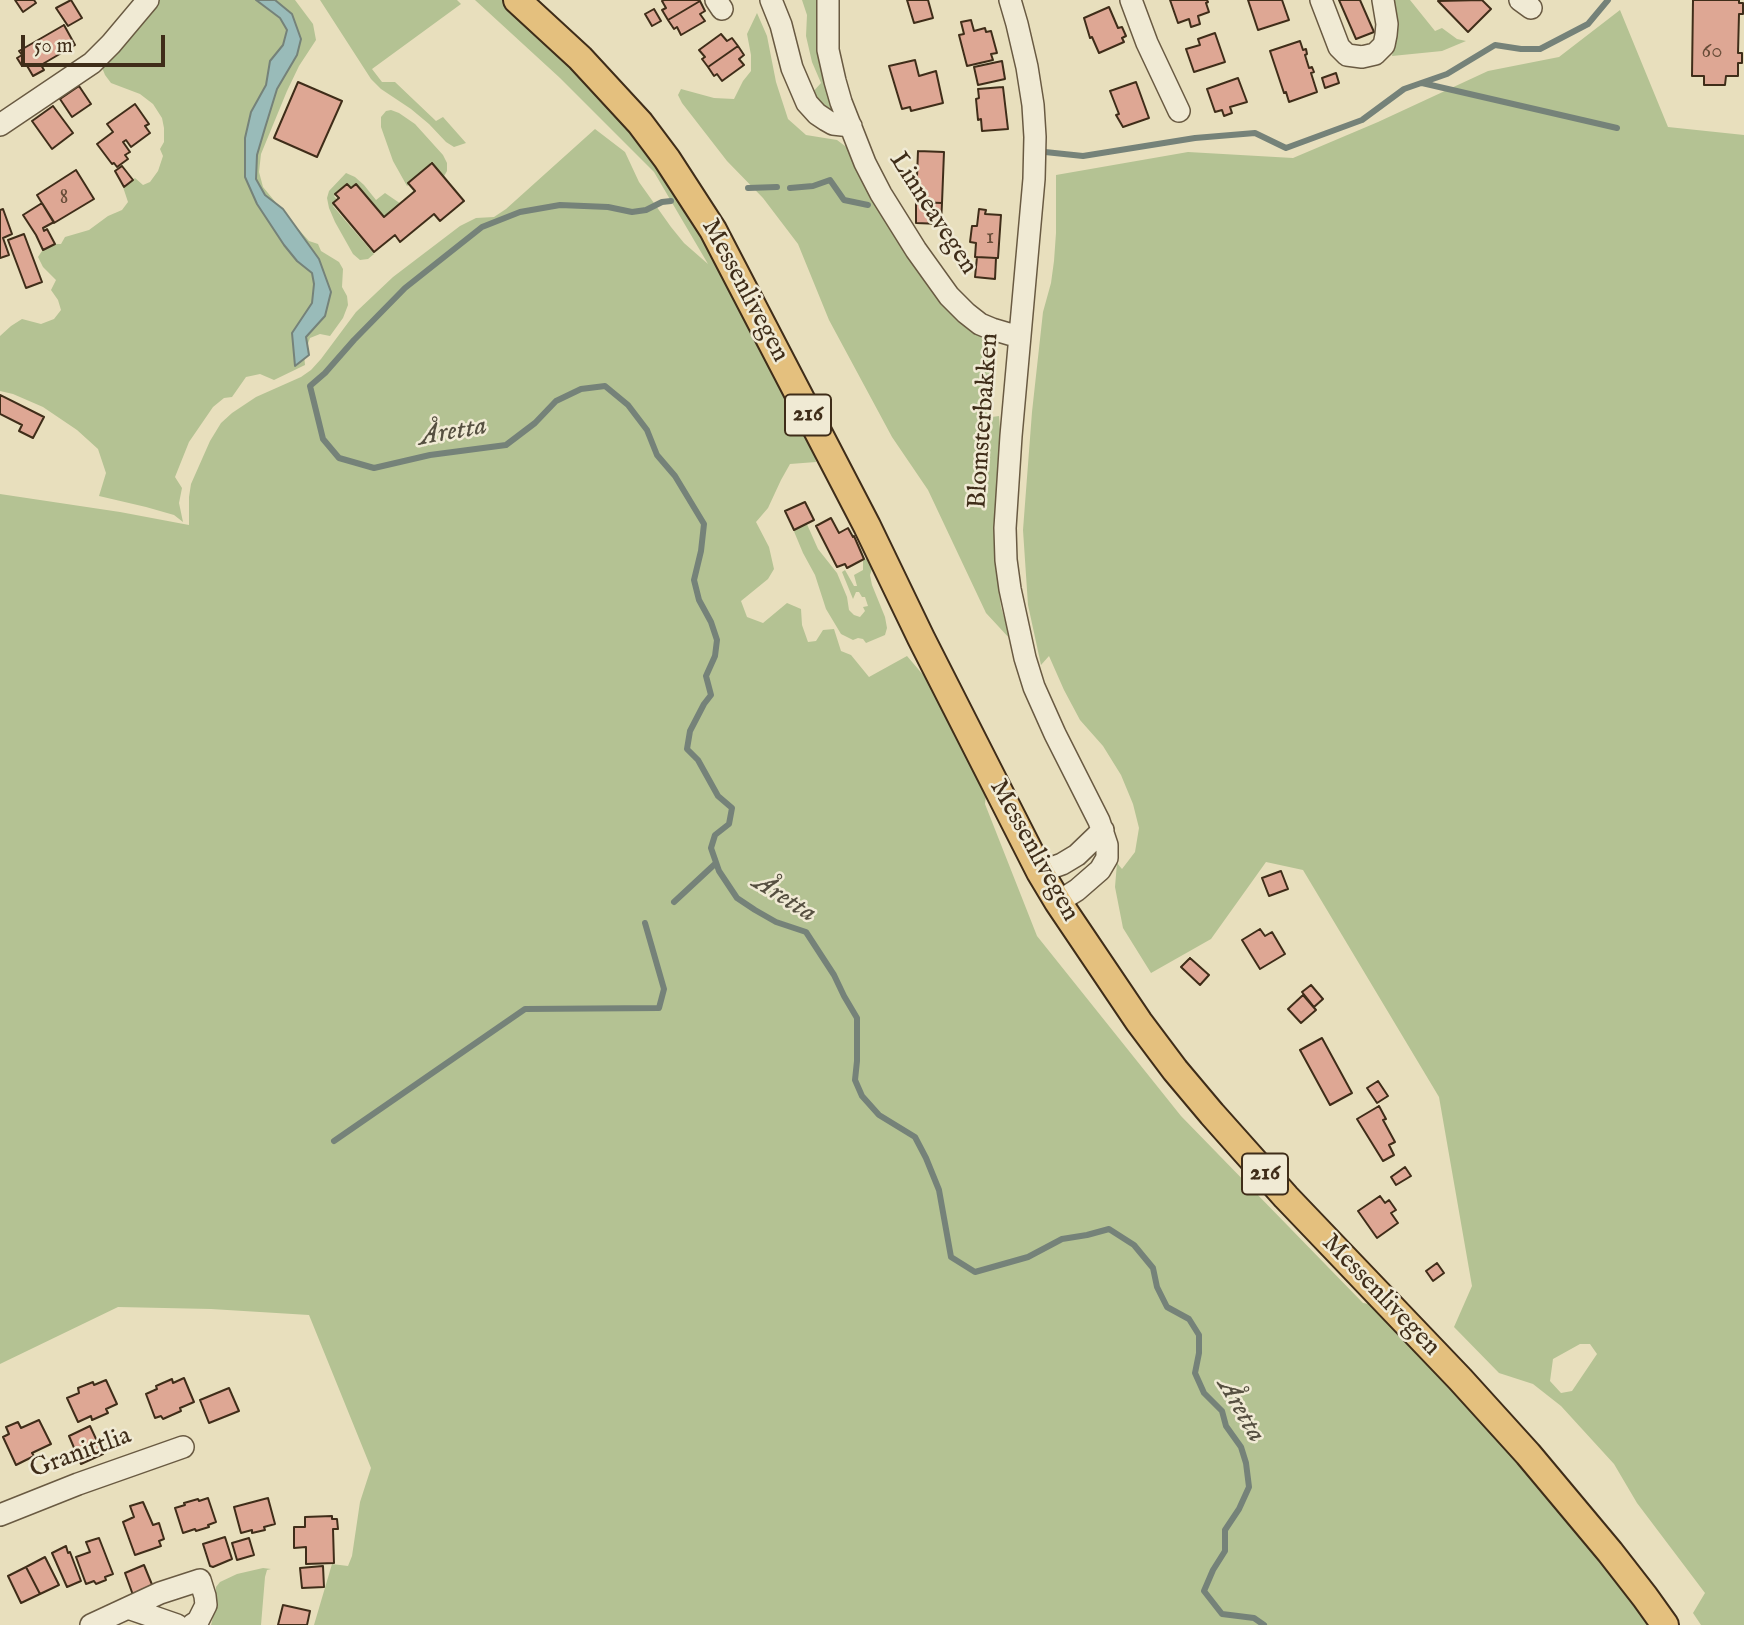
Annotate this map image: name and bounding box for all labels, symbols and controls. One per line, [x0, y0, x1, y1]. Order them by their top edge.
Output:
scale bar [24, 21, 168, 65]
text: 50 m [34, 33, 73, 60]
house number: 60 [1701, 38, 1723, 66]
street label: Linneavegen [881, 147, 983, 281]
house number: 8 [59, 184, 69, 212]
street label: Messenlivegen [693, 214, 795, 368]
house number: 1 [986, 224, 994, 252]
street label: Blomsterbakken [963, 332, 1007, 510]
road number: 216 [785, 394, 831, 436]
water label: Åretta [416, 410, 490, 456]
street label: Messenlivegen [981, 775, 1085, 927]
water label: Åretta [746, 867, 822, 931]
road number: 216 [1242, 1154, 1288, 1194]
street label: Messenlivegen [1314, 1229, 1446, 1363]
water label: Åretta [1208, 1373, 1272, 1449]
street label: Granittlia [26, 1421, 136, 1487]

